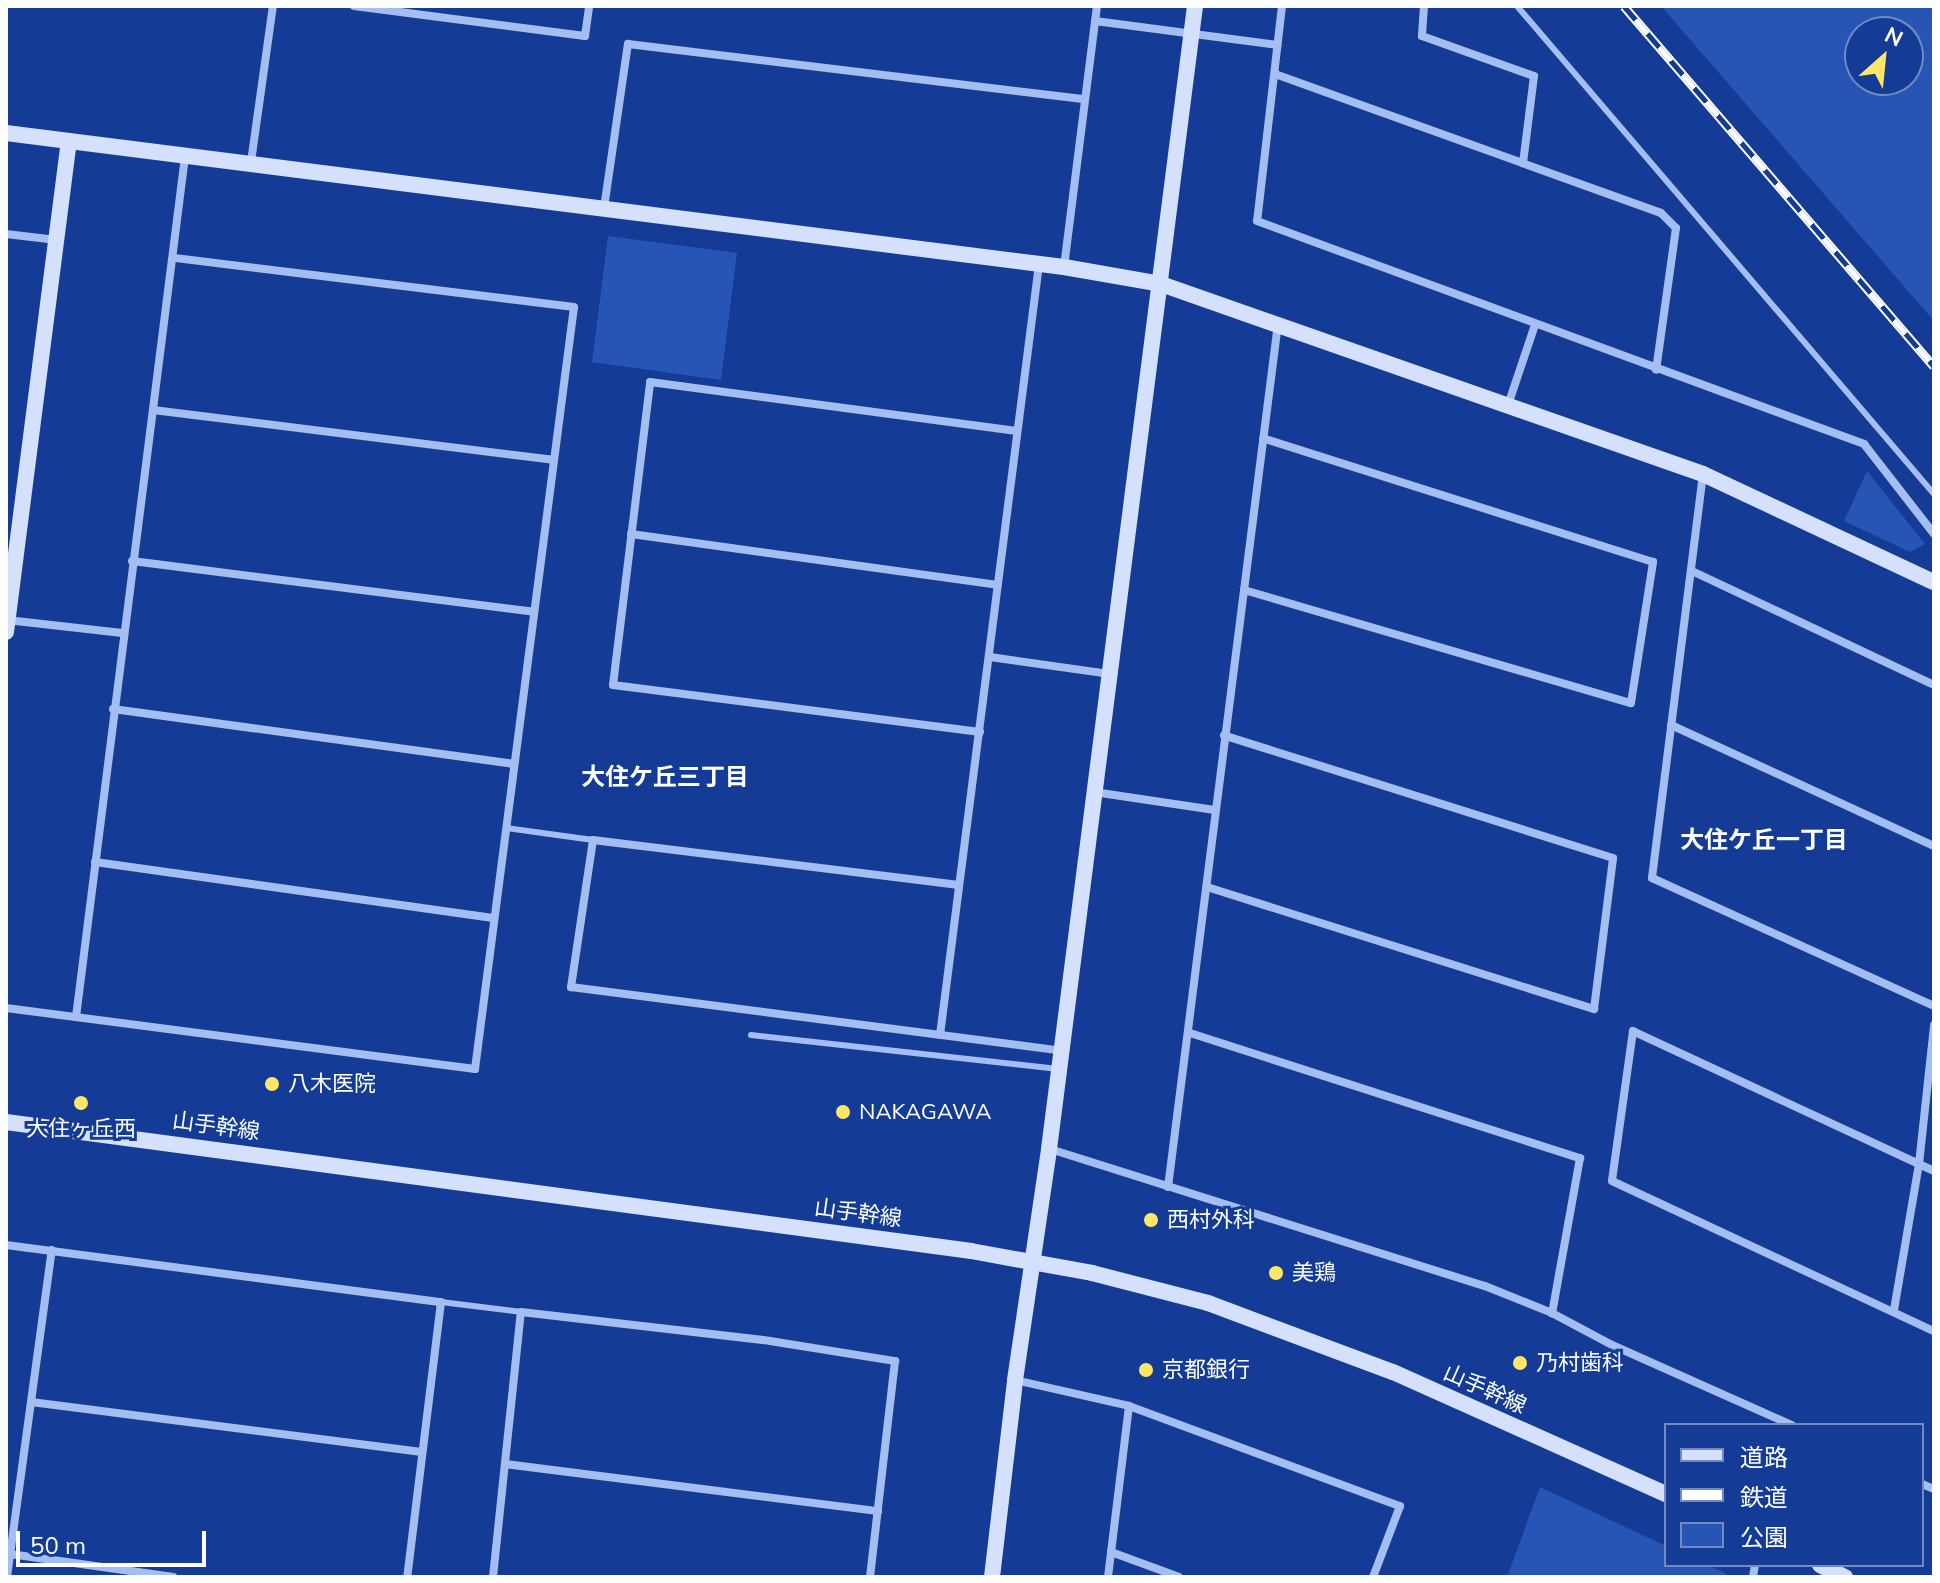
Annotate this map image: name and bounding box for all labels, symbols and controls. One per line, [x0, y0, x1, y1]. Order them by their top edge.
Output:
north arrow [1844, 16, 1924, 96]
text: N [1880, 20, 1908, 53]
district label: 大住ケ丘三丁目 [581, 763, 749, 791]
district label: 大住ケ丘一丁目 [1680, 826, 1848, 854]
place label: 八木医院 [288, 1071, 376, 1097]
marker: 八木医院 [263, 1075, 281, 1093]
marker: 大住ヶ丘西 [72, 1094, 90, 1112]
place label: NAKAGAWA [859, 1099, 991, 1125]
marker: NAKAGAWA [834, 1103, 852, 1121]
street label: 山手幹線 [171, 1107, 261, 1145]
place label: 大住ヶ丘西 [26, 1116, 136, 1142]
street label: 山手幹線 [813, 1194, 903, 1232]
place label: 西村外科 [1167, 1207, 1255, 1233]
marker: 西村外科 [1142, 1211, 1160, 1229]
place label: 美鶏 [1292, 1260, 1336, 1286]
marker: 美鶏 [1267, 1264, 1285, 1282]
place label: 乃村歯科 [1536, 1350, 1624, 1376]
marker: 乃村歯科 [1511, 1354, 1529, 1372]
place label: 京都銀行 [1162, 1357, 1250, 1383]
street label: 山手幹線 [1439, 1359, 1531, 1419]
marker: 京都銀行 [1137, 1361, 1155, 1379]
legend [1664, 1423, 1924, 1567]
text: 道路 [1740, 1442, 1788, 1472]
text: 鉄道 [1740, 1482, 1788, 1512]
scale bar [20, 1515, 210, 1565]
text: 公園 [1740, 1522, 1788, 1552]
text: 50 m [30, 1530, 86, 1560]

